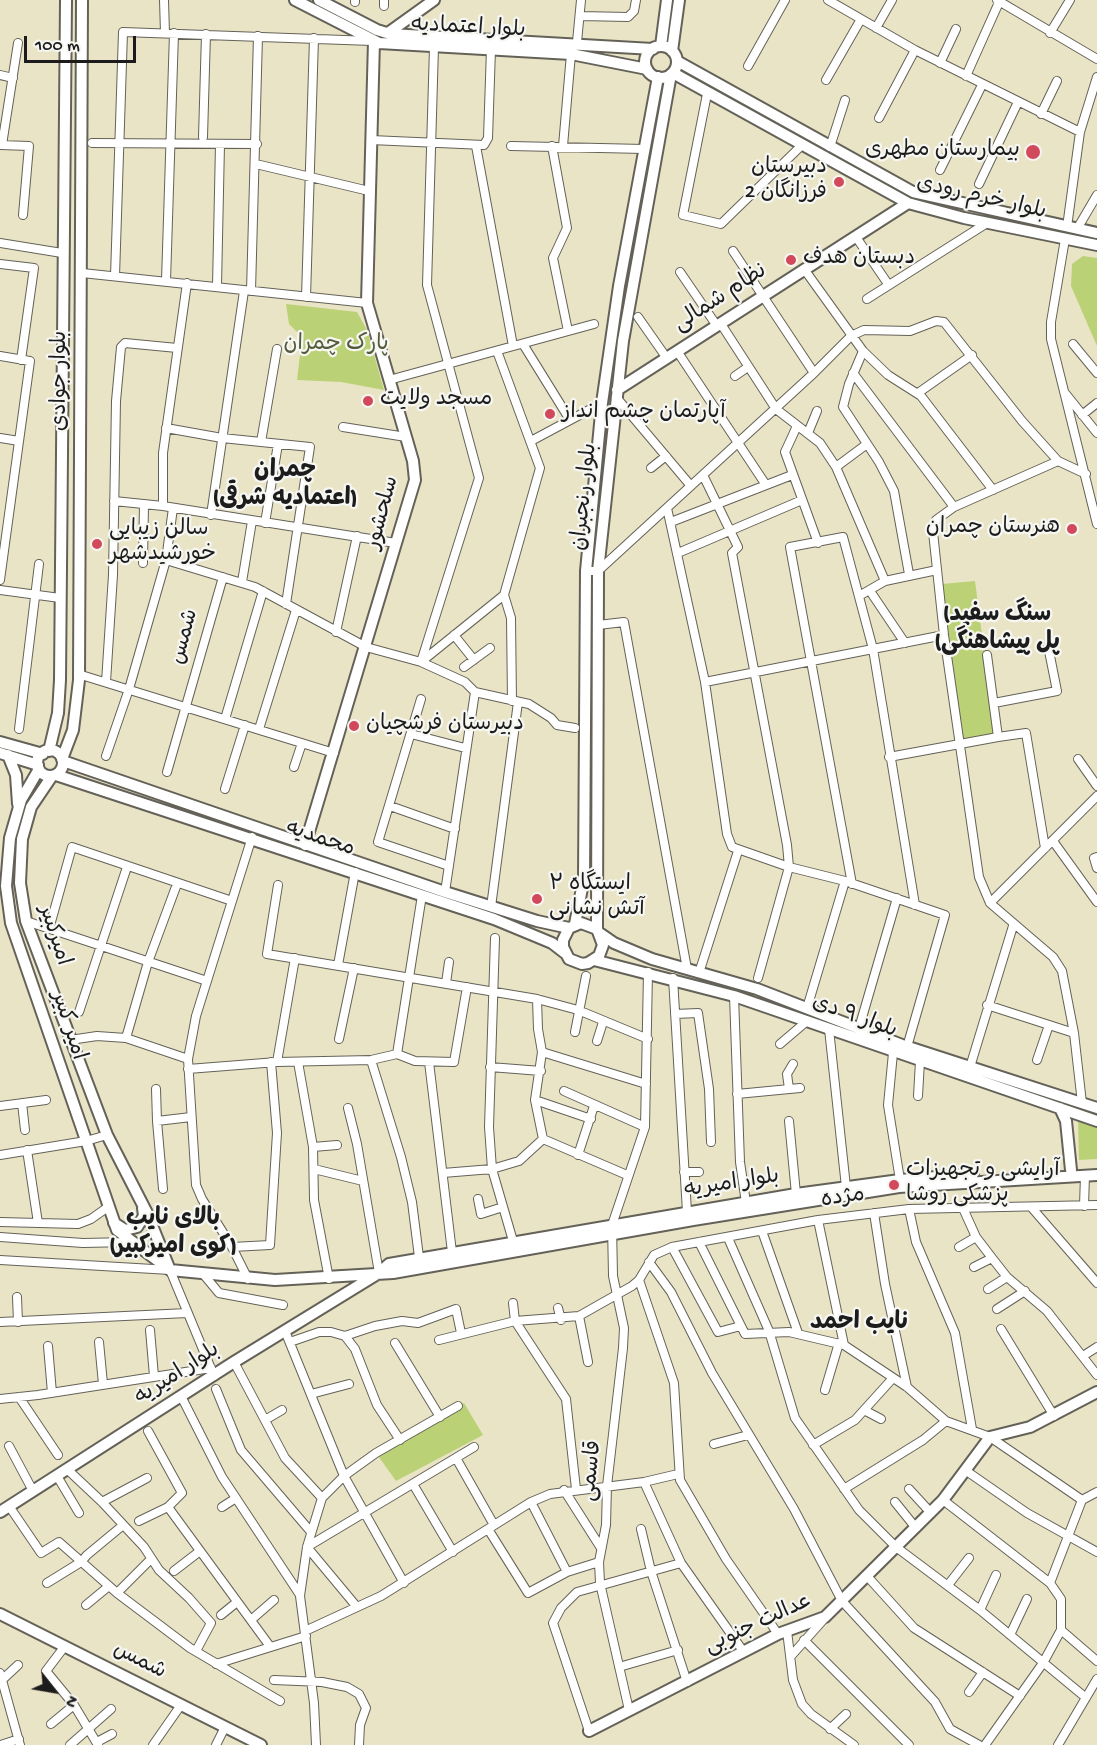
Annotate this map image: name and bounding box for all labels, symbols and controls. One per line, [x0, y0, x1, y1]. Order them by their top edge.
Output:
street label: بلوار اعتمادیه [410, 13, 526, 45]
scale bar [27, 24, 140, 62]
text: 100 m [35, 36, 80, 57]
place label: بیمارستان مطهری [865, 139, 1020, 165]
marker: بیمارستان مطهری [1024, 143, 1042, 161]
place label: دبیرستان فرزانگان 2 [745, 156, 827, 208]
street label: بلوار خرم رودی [914, 171, 1048, 227]
marker: دبیرستان فرزانگان 2 [832, 175, 846, 189]
place label: دبستان هدف [803, 247, 915, 273]
marker: دبستان هدف [784, 253, 798, 267]
street label: نظام شمالی [669, 259, 773, 339]
street label: بلوار جوادی [49, 331, 75, 431]
park label: پارک چمران [283, 333, 389, 359]
place label: مسجد ولایت [380, 388, 492, 414]
marker: مسجد ولایت [361, 394, 375, 408]
place label: آپارتمان چشم انداز [562, 401, 726, 427]
marker: آپارتمان چشم انداز [543, 407, 557, 421]
street label: بلوار رنجبران [567, 442, 605, 552]
district label: چمران (اعتمادیه شرقی) [212, 458, 358, 514]
street label: سلحشور [362, 473, 406, 553]
place label: هنرستان چمران [926, 516, 1060, 542]
place label: سالن زیبایی خورشیدشهر [109, 518, 216, 570]
marker: هنرستان چمران [1065, 522, 1079, 536]
marker: سالن زیبایی خورشیدشهر [90, 537, 104, 551]
district label: (سنگ سفید (پل پیشاهنگی [934, 602, 1060, 658]
street label: شمس [166, 607, 206, 667]
place label: دبیرستان فرشچیان [366, 713, 524, 739]
marker: دبیرستان فرشچیان [347, 719, 361, 733]
street label: محمدیه [282, 816, 358, 864]
place label: ایستگاه ۲ آتش نشانی [549, 873, 645, 924]
marker: ایستگاه ۲ آتش نشانی [530, 892, 544, 906]
street label: امیرکبیر [31, 903, 75, 969]
street label: امیر کبیر [43, 988, 91, 1064]
street label: بلوار ۹ دی [808, 990, 900, 1046]
place label: آرایشی و تجهیزات پزشکی روشا [906, 1159, 1060, 1210]
street label: بلوار امیریه [683, 1164, 781, 1206]
marker: آرایشی و تجهیزات پزشکی روشا [887, 1178, 901, 1192]
street label: مژده [820, 1183, 866, 1215]
district label: بالای نایب (کوی امیرکبیر) [109, 1206, 237, 1262]
district label: نایب احمد [810, 1310, 908, 1338]
street label: بلوار امیریه [131, 1338, 225, 1412]
street label: قاسمی [577, 1439, 609, 1503]
street label: عدالت جنوبی [701, 1589, 817, 1661]
street label: شمس [108, 1638, 170, 1686]
north arrow [24, 1661, 84, 1721]
text: N [59, 1691, 81, 1710]

